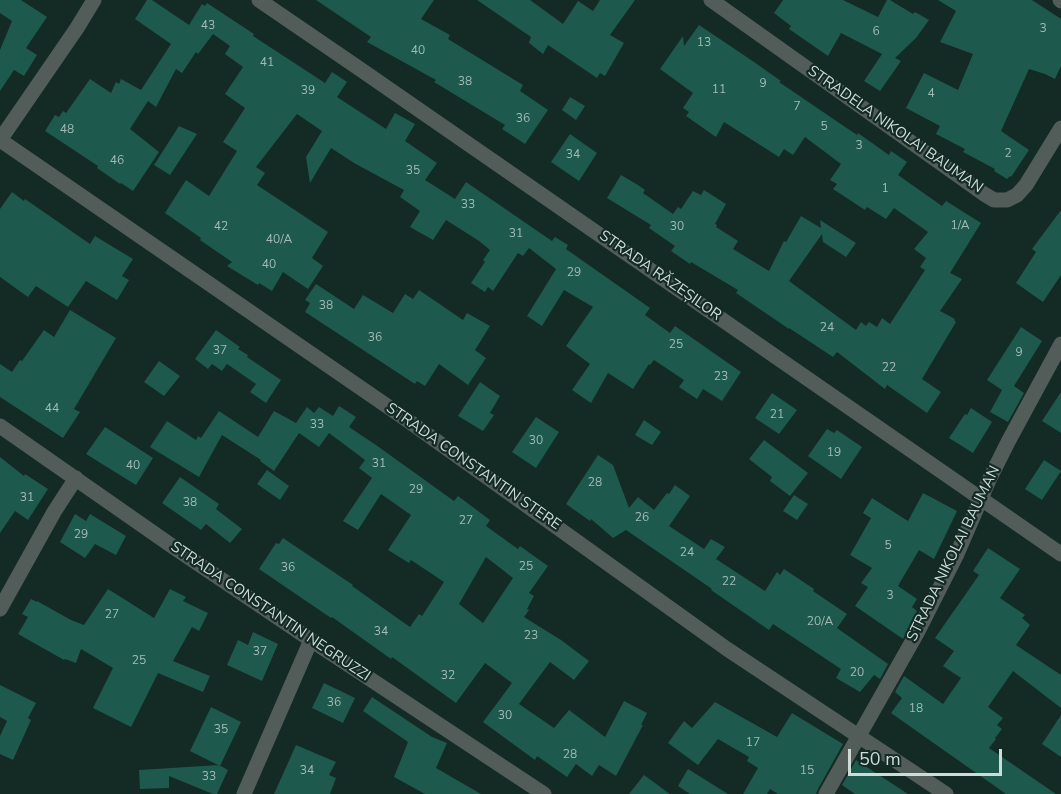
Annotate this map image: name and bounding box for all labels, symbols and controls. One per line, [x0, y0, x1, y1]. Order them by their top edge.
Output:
house number: 43 [201, 19, 215, 33]
house number: 3 [1039, 22, 1047, 36]
house number: 6 [872, 25, 880, 39]
house number: 13 [697, 36, 711, 50]
house number: 40 [411, 44, 425, 58]
house number: 41 [260, 56, 274, 70]
street label: STRADELA NIKOLAI BAUMAN [804, 62, 986, 198]
house number: 38 [458, 75, 472, 89]
house number: 9 [759, 77, 767, 91]
house number: 11 [712, 83, 726, 97]
house number: 39 [301, 84, 315, 98]
house number: 4 [927, 87, 935, 101]
house number: 7 [793, 100, 801, 114]
house number: 36 [516, 112, 530, 126]
house number: 5 [820, 120, 828, 134]
house number: 48 [60, 123, 74, 137]
house number: 3 [855, 139, 863, 153]
house number: 2 [1004, 147, 1012, 161]
house number: 34 [566, 148, 580, 162]
house number: 46 [110, 154, 124, 168]
house number: 35 [406, 164, 420, 178]
house number: 1 [881, 182, 889, 196]
house number: 33 [461, 198, 475, 212]
house number: 1/A [950, 219, 970, 233]
house number: 42 [214, 220, 228, 234]
house number: 30 [670, 220, 684, 234]
house number: 31 [509, 227, 523, 241]
street label: STRADA RĂZEȘILOR [596, 227, 724, 325]
house number: 40/A [266, 233, 292, 247]
house number: 40 [262, 258, 276, 272]
house number: 29 [567, 266, 581, 280]
house number: 38 [319, 299, 333, 313]
house number: 24 [820, 321, 834, 335]
house number: 36 [368, 331, 382, 345]
house number: 25 [669, 338, 683, 352]
house number: 37 [213, 344, 227, 358]
house number: 9 [1015, 346, 1023, 360]
house number: 22 [882, 361, 896, 375]
house number: 23 [714, 370, 728, 384]
street label: STRADA CONSTANTIN STERE [382, 400, 564, 534]
house number: 44 [45, 402, 59, 416]
house number: 21 [770, 408, 784, 422]
house number: 33 [310, 418, 324, 432]
house number: 30 [529, 434, 543, 448]
house number: 19 [827, 446, 841, 460]
house number: 31 [372, 457, 386, 471]
house number: 40 [126, 459, 140, 473]
street label: STRADA NIKOLAI BAUMAN [904, 463, 1004, 645]
house number: 28 [588, 476, 602, 490]
house number: 29 [409, 483, 423, 497]
house number: 31 [20, 491, 34, 505]
house number: 38 [183, 496, 197, 510]
house number: 26 [635, 511, 649, 525]
house number: 27 [459, 514, 473, 528]
house number: 29 [74, 528, 88, 542]
street label: STRADA CONSTANTIN NEGRUZZI [167, 538, 373, 686]
house number: 5 [884, 539, 892, 553]
house number: 24 [680, 546, 694, 560]
house number: 25 [519, 560, 533, 574]
house number: 36 [281, 561, 295, 575]
house number: 22 [722, 575, 736, 589]
house number: 3 [886, 589, 894, 603]
house number: 27 [105, 608, 119, 622]
house number: 20/A [807, 615, 833, 629]
house number: 34 [374, 625, 388, 639]
house number: 23 [524, 629, 538, 643]
house number: 37 [253, 645, 267, 659]
house number: 25 [132, 654, 146, 668]
house number: 20 [850, 666, 864, 680]
house number: 32 [441, 669, 455, 683]
house number: 36 [327, 696, 341, 710]
house number: 18 [909, 702, 923, 716]
house number: 30 [498, 709, 512, 723]
house number: 35 [214, 723, 228, 737]
house number: 17 [746, 736, 760, 750]
scale bar [851, 737, 1006, 775]
text: 50 m [859, 747, 901, 771]
house number: 28 [563, 748, 577, 762]
house number: 34 [300, 764, 314, 778]
house number: 15 [800, 764, 814, 778]
house number: 33 [202, 770, 216, 784]

